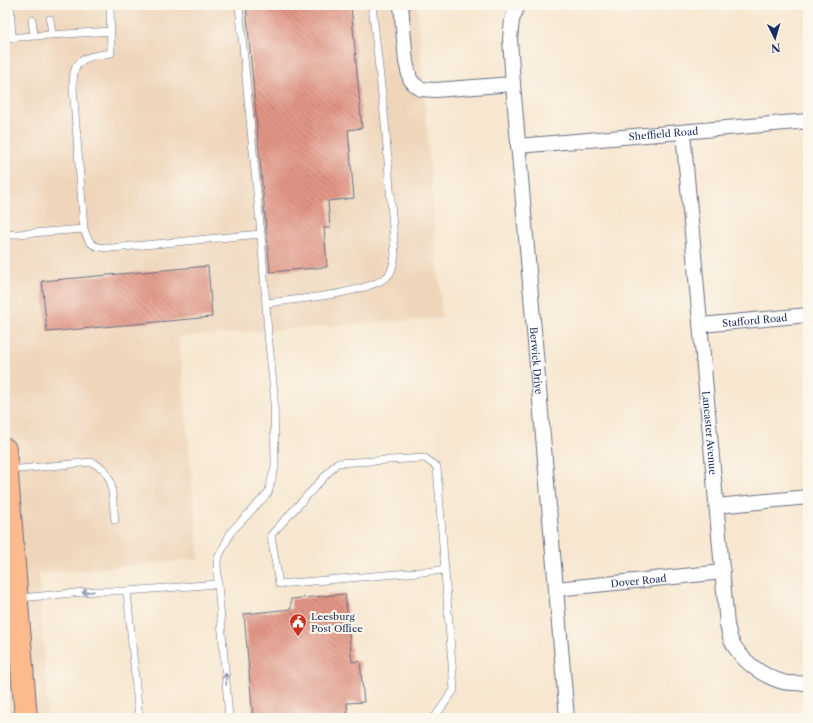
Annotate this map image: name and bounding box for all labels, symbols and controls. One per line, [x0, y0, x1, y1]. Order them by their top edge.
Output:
north arrow [755, 18, 795, 58]
text: N [770, 41, 781, 55]
street label: Sheffield Road [628, 124, 699, 143]
street label: Stafford Road [722, 311, 788, 330]
street label: Berwick Drive [527, 326, 545, 395]
street label: Lancaster Avenue [699, 390, 720, 476]
street label: Dover Road [610, 572, 667, 590]
one-way arrow [82, 588, 95, 595]
place label: Leesburg Post Office [311, 610, 363, 635]
public building icon: Leesburg Post Office [288, 612, 308, 637]
one-way arrow [222, 673, 229, 686]

